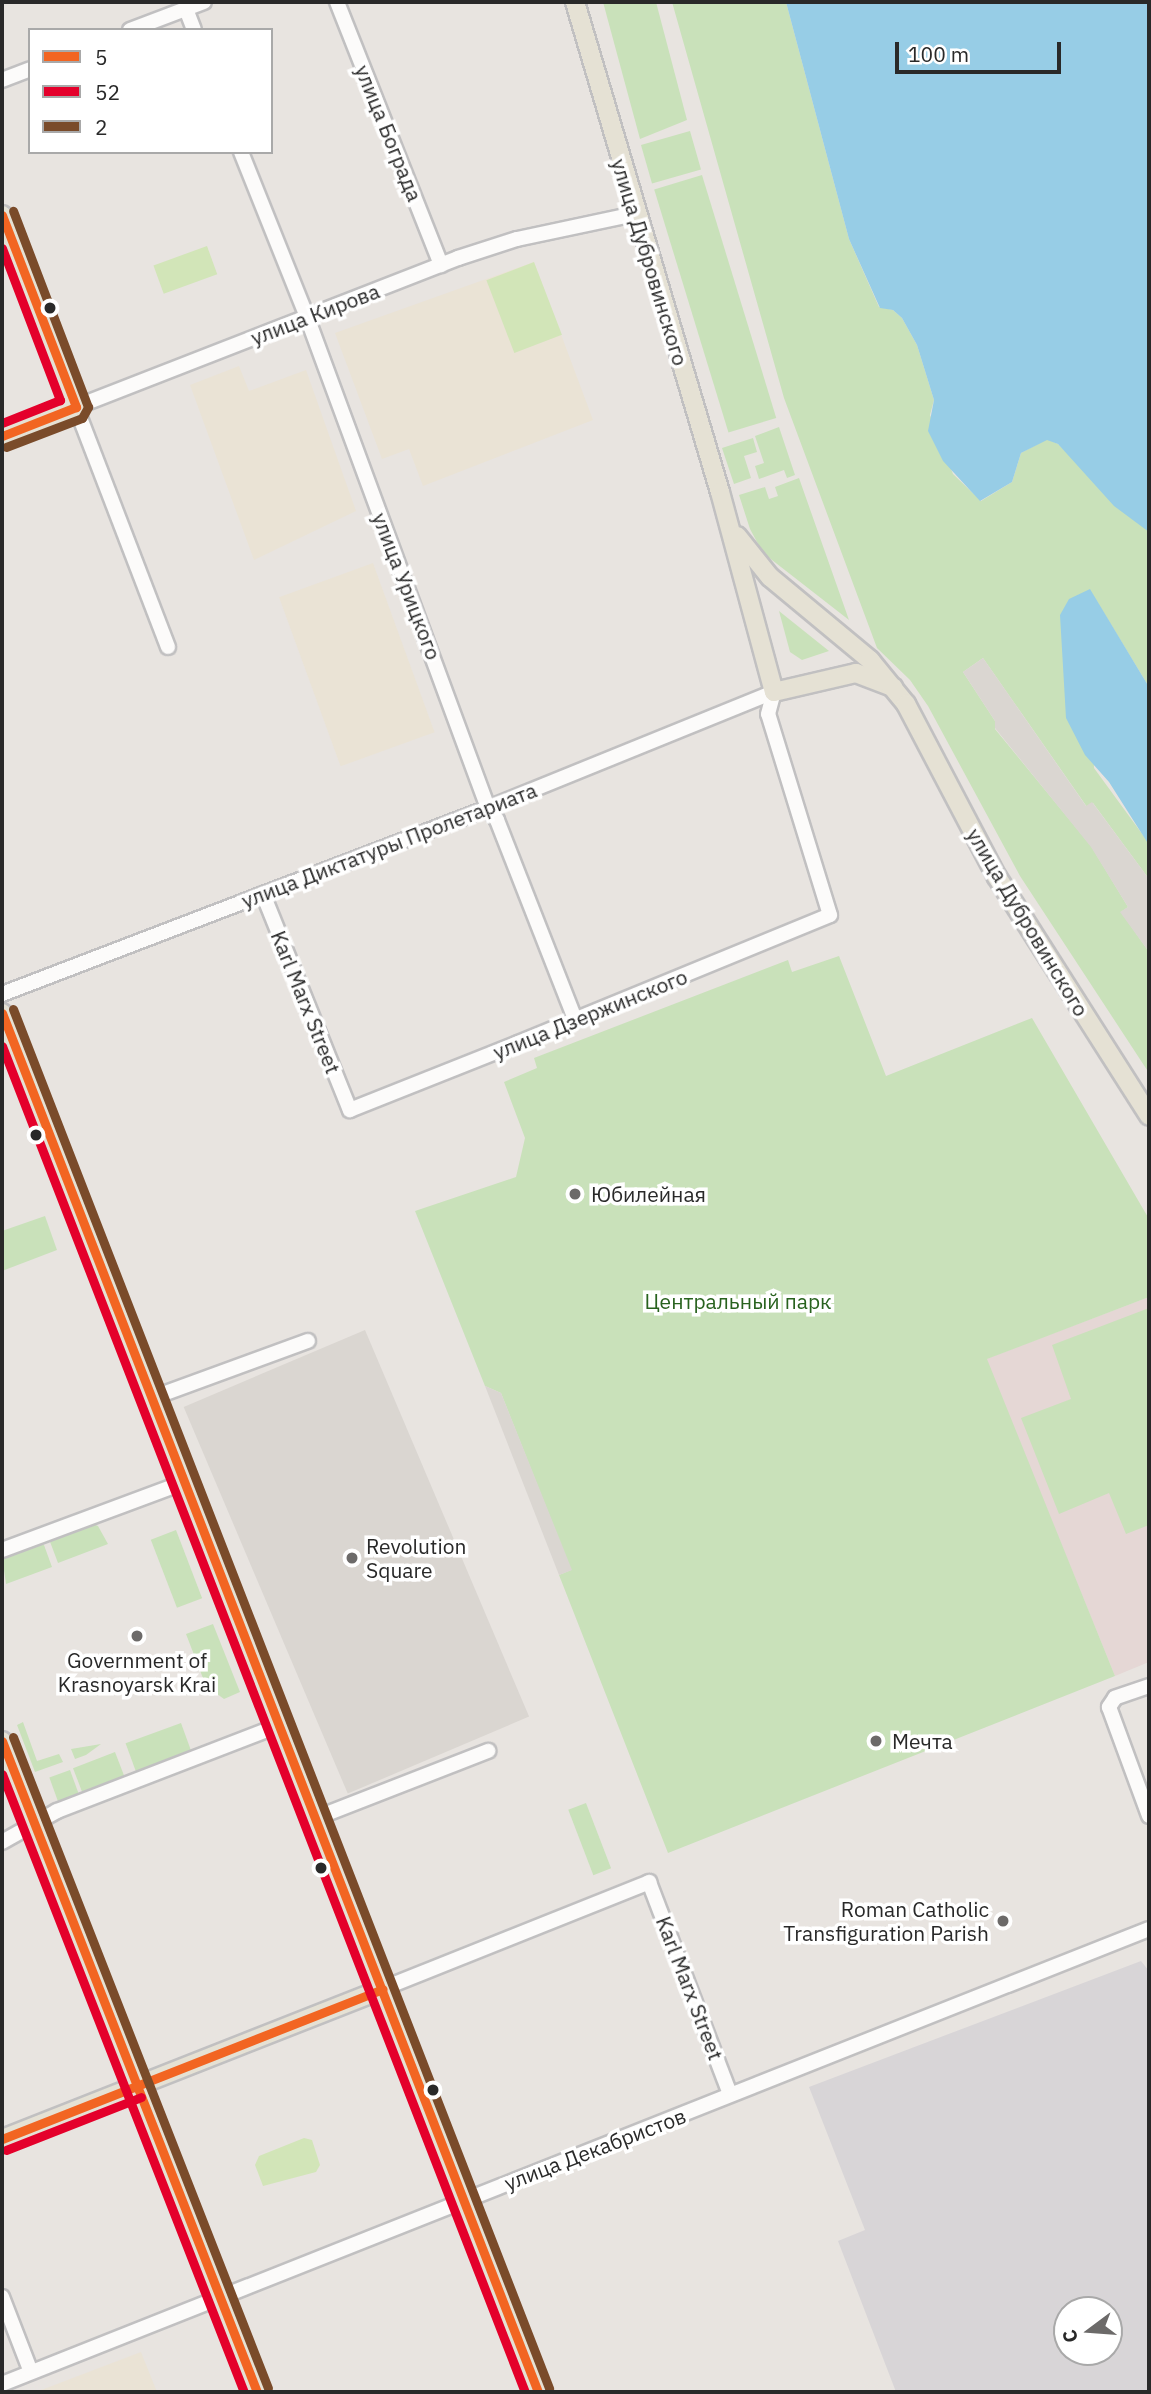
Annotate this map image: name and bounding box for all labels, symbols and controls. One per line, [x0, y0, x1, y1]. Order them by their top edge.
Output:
legend [28, 28, 273, 154]
scale bar [899, 28, 1065, 72]
text: 100 m [908, 40, 969, 68]
text: 5 [95, 43, 108, 71]
street label: улица Бограда [350, 61, 428, 205]
text: 52 [95, 78, 120, 106]
text: 2 [95, 113, 108, 141]
street label: улица Дубровинского [607, 156, 693, 368]
street label: улица Кирова [247, 278, 383, 350]
unlabelled marker [43, 301, 57, 315]
street label: улица Урицкого [367, 509, 447, 663]
street label: улица Диктатуры Пролетариата [238, 777, 540, 913]
street label: улица Дубровинского [962, 823, 1094, 1021]
street label: Karl Marx Street [266, 927, 346, 1077]
street label: улица Дзержинского [489, 964, 691, 1064]
unlabelled marker [29, 1128, 43, 1142]
place label: Юбилейная [591, 1181, 706, 1207]
marker: Юбилейная [565, 1184, 585, 1204]
park label: Центральный парк [644, 1288, 832, 1314]
place label: Revolution Square [366, 1533, 466, 1583]
marker: Revolution Square [344, 1550, 360, 1566]
marker: Government of Krasnoyarsk Krai [129, 1628, 145, 1644]
place label: Government of Krasnoyarsk Krai [58, 1647, 216, 1697]
place label: Мечта [892, 1728, 953, 1754]
marker: Мечта [866, 1731, 886, 1751]
unlabelled marker [314, 1861, 328, 1875]
place label: Roman Catholic Transfiguration Parish [783, 1896, 989, 1946]
street label: Karl Marx Street [651, 1913, 729, 2063]
marker: Roman Catholic Transfiguration Parish [995, 1913, 1011, 1929]
unlabelled marker [426, 2083, 440, 2097]
street label: улица Декабристов [501, 2103, 689, 2195]
north arrow [1053, 2296, 1123, 2366]
text: С [1056, 2327, 1083, 2345]

